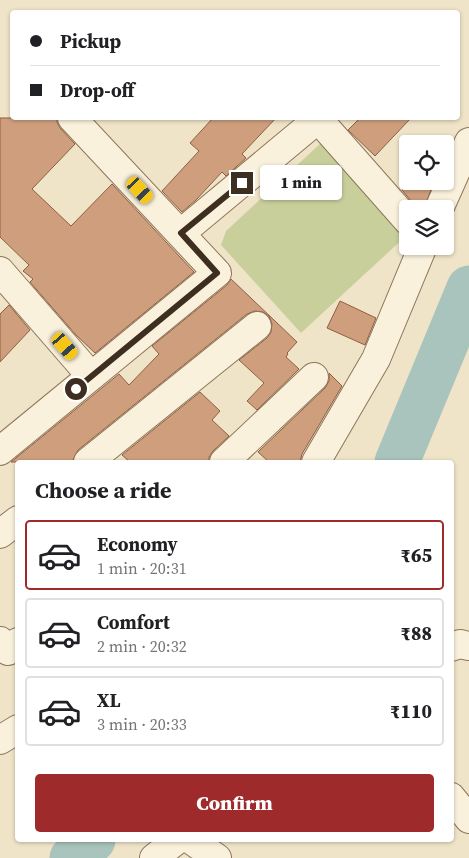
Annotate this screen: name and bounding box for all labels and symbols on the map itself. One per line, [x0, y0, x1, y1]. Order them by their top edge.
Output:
callout: 1 min [260, 166, 342, 200]
route end [231, 172, 253, 194]
car [124, 174, 155, 206]
car [49, 330, 80, 362]
route start [65, 378, 87, 400]

